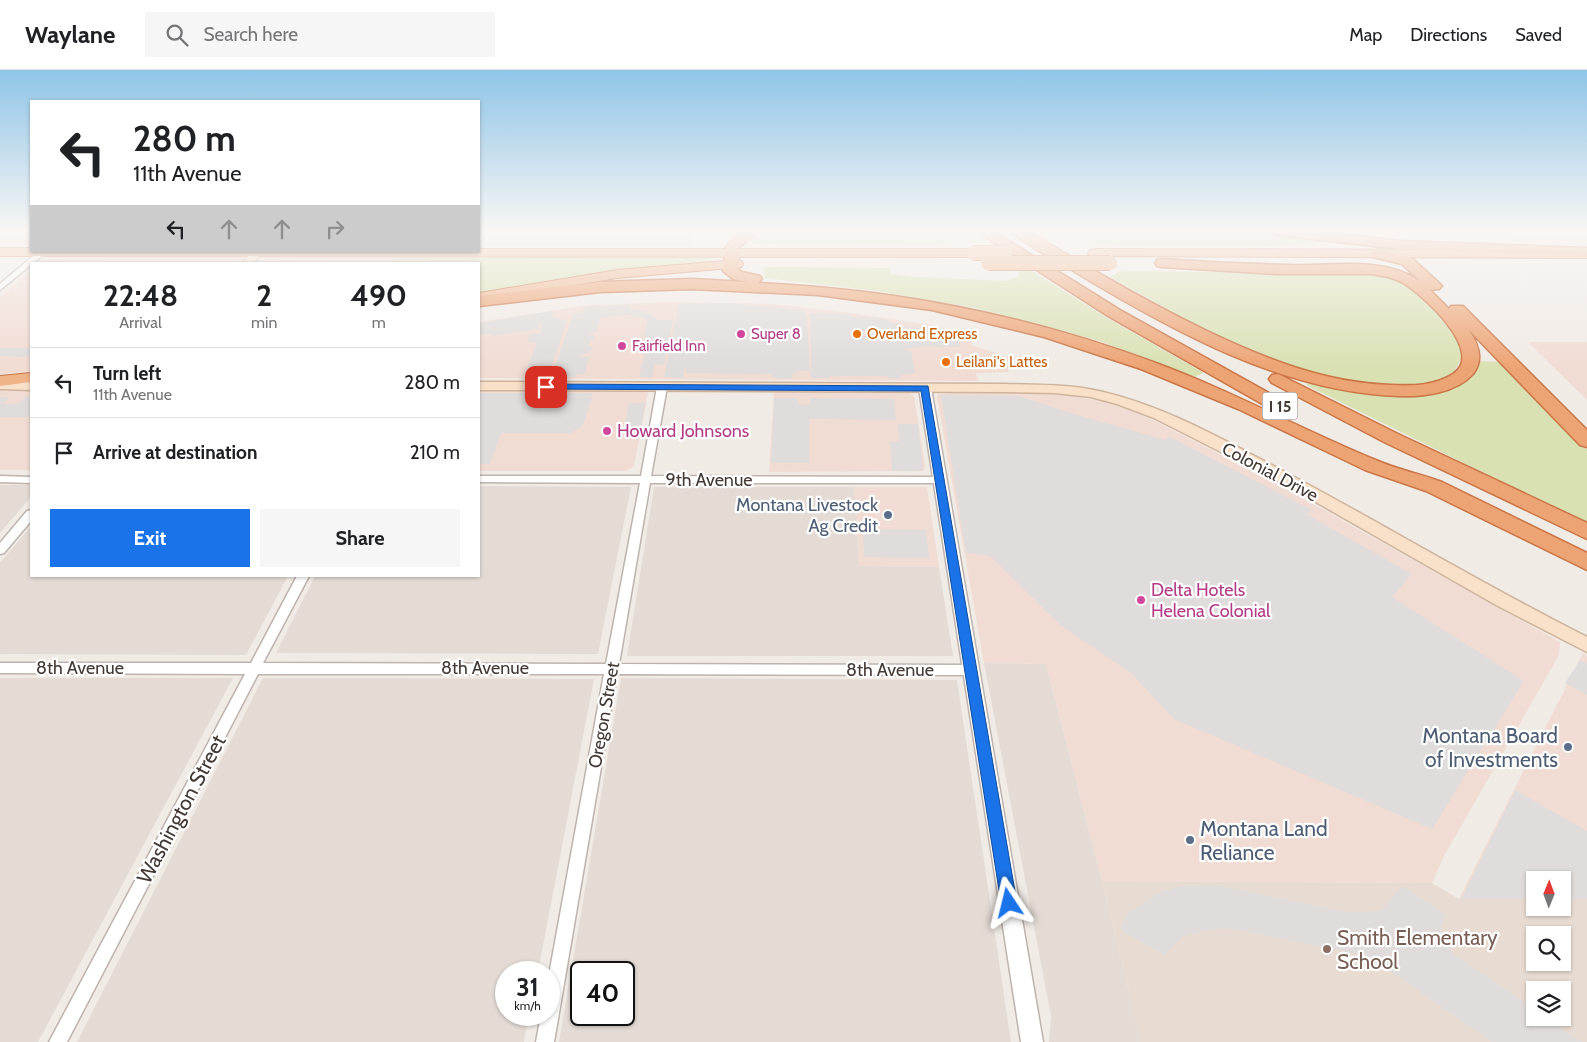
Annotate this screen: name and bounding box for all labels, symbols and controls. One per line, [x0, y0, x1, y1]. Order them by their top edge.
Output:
search box [145, 12, 495, 57]
text: Waylane [25, 20, 115, 49]
icon: search [163, 21, 191, 49]
text: Search here [203, 23, 298, 46]
text: Map [1349, 24, 1382, 46]
text: Directions [1410, 24, 1487, 46]
text: Saved [1515, 24, 1562, 46]
text: 280 m [133, 117, 236, 160]
icon: left [50, 120, 115, 185]
text: 11th Avenue [133, 160, 241, 187]
icon: left [162, 215, 190, 243]
icon: ahead [215, 215, 243, 243]
icon: ahead [268, 215, 296, 243]
icon: right [321, 215, 349, 243]
text: 22:48 [103, 277, 178, 314]
text: 2 [256, 277, 272, 314]
text: 490 [350, 277, 407, 314]
text: Arrival [119, 313, 162, 332]
text: min [251, 313, 277, 332]
text: m [372, 313, 386, 332]
place label: Super 8 [751, 325, 801, 343]
place label: Overland Express [867, 325, 977, 343]
marker: Super 8 [735, 328, 747, 340]
marker: Overland Express [851, 328, 863, 340]
place label: Fairfield Inn [632, 337, 706, 355]
marker: Fairfield Inn [616, 340, 628, 352]
place label: Leilani's Lattes [956, 353, 1047, 371]
marker: Leilani's Lattes [940, 356, 952, 368]
text: Turn left [93, 362, 161, 385]
pin [525, 366, 567, 408]
icon: left [50, 369, 78, 397]
text: 280 m [404, 371, 460, 394]
icon: arrive [532, 373, 560, 401]
text: 11th Avenue [93, 385, 172, 404]
road number: I 15 [1262, 392, 1298, 420]
place label: Howard Johnsons [617, 420, 749, 442]
marker: Howard Johnsons [601, 425, 613, 437]
street label: Colonial Drive [1218, 437, 1322, 507]
icon: arrive [50, 439, 78, 467]
text: Arrive at destination [93, 441, 257, 464]
text: 210 m [410, 441, 460, 464]
street label: 9th Avenue [665, 469, 753, 491]
place label: Montana Livestock Ag Credit [736, 494, 879, 537]
button: Exit [50, 509, 250, 567]
button: Share [260, 509, 460, 567]
marker: Montana Livestock Ag Credit [882, 509, 894, 521]
place label: Delta Hotels Helena Colonial [1151, 579, 1271, 622]
marker: Delta Hotels Helena Colonial [1135, 594, 1147, 606]
street label: 8th Avenue [36, 657, 124, 679]
street label: 8th Avenue [441, 657, 529, 679]
street label: 8th Avenue [846, 659, 934, 681]
street label: Oregon Street [584, 660, 624, 770]
place label: Montana Board of Investments [1422, 723, 1558, 772]
street label: Washington Street [131, 730, 231, 888]
marker: Montana Board of Investments [1562, 741, 1574, 753]
place label: Montana Land Reliance [1200, 816, 1328, 865]
marker: Montana Land Reliance [1184, 834, 1196, 846]
north arrow [1526, 871, 1571, 916]
map controls [1526, 871, 1571, 1026]
position arrow [982, 876, 1034, 928]
place label: Smith Elementary School [1337, 925, 1498, 974]
button: search [1526, 926, 1571, 971]
marker: Smith Elementary School [1321, 943, 1333, 955]
speed limit sign: 40 [570, 961, 635, 1026]
text: 31 [516, 972, 539, 1002]
button: layers [1526, 981, 1571, 1026]
text: km/h [514, 998, 541, 1013]

